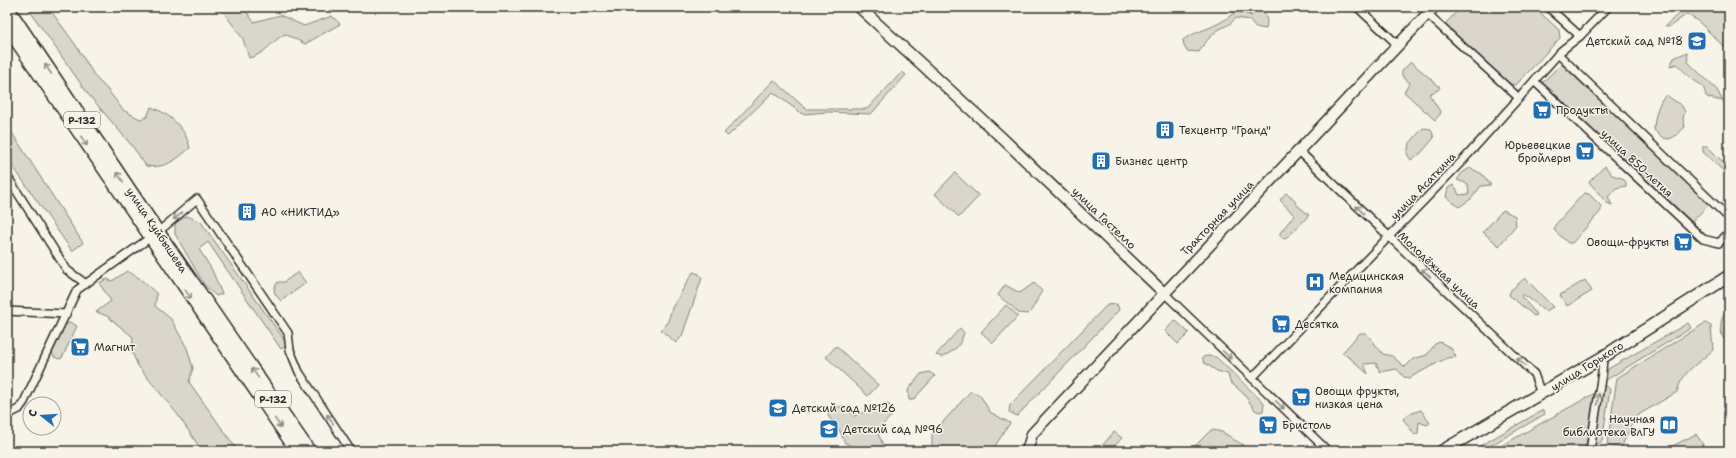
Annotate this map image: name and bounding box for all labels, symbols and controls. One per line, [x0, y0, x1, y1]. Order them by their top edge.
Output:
school or university icon: Детский сад №18 [1686, 30, 1708, 52]
place label: Детский сад №18 [1586, 34, 1683, 49]
one-way arrow [44, 63, 52, 74]
supermarket icon: Продукты [1531, 99, 1553, 121]
place label: Продукты [1556, 103, 1608, 118]
road number: Р-132 [64, 112, 100, 128]
building icon: Техцентр "Гранд" [1154, 119, 1176, 141]
place label: Техцентр "Гранд" [1179, 123, 1271, 138]
street label: улица 850-летия [1597, 126, 1676, 201]
one-way arrow [80, 135, 88, 146]
place label: Юрьевецкие бройлеры [1505, 138, 1571, 166]
supermarket icon: Юрьевецкие бройлеры [1574, 140, 1596, 162]
street label: улица Асаткина [1387, 149, 1460, 223]
building icon: Бизнес центр [1090, 150, 1112, 172]
place label: Бизнес центр [1115, 154, 1188, 169]
one-way arrow [116, 171, 124, 183]
street label: Тракторная улица [1178, 177, 1257, 259]
street label: улица Гастелло [1068, 184, 1139, 253]
street label: улица Куйбышева [122, 185, 191, 276]
building icon: АО «НИКТИД» [236, 201, 258, 223]
place label: АО «НИКТИД» [261, 205, 340, 220]
one-way arrow [1355, 205, 1365, 215]
one-way arrow [172, 212, 183, 221]
street label: Молодёжная улица [1394, 228, 1483, 312]
supermarket icon: Овощи-фрукты [1672, 231, 1694, 253]
place label: Овощи-фрукты [1586, 235, 1669, 250]
one-way arrow [1421, 268, 1431, 278]
place label: Медицинская компания [1329, 269, 1404, 297]
hospital icon: Медицинская компания [1304, 271, 1326, 293]
one-way arrow [184, 288, 192, 299]
supermarket icon: Десятка [1270, 313, 1292, 335]
place label: Десятка [1295, 317, 1339, 332]
supermarket icon: Магнит [69, 336, 91, 358]
street label: улица Горького [1548, 338, 1627, 395]
place label: Магнит [94, 340, 135, 355]
one-way arrow [1222, 350, 1232, 360]
one-way arrow [1516, 357, 1526, 367]
one-way arrow [251, 368, 259, 379]
place label: Овощи фрукты, низкая цена [1315, 384, 1399, 412]
supermarket icon: Овощи фрукты, низкая цена [1290, 386, 1312, 408]
road number: Р-132 [255, 391, 291, 407]
one-way arrow [1594, 393, 1602, 406]
north arrow [22, 396, 62, 436]
school or university icon: Детский сад №126 [767, 397, 789, 419]
one-way arrow [1275, 400, 1285, 410]
place label: Детский сад №126 [792, 401, 896, 416]
text: С [25, 408, 41, 419]
place label: Научная библиотека ВлГУ [1563, 412, 1655, 440]
one-way arrow [326, 413, 334, 424]
supermarket icon: Бристоль [1257, 414, 1279, 436]
library icon: Научная библиотека ВлГУ [1658, 414, 1680, 436]
one-way arrow [273, 418, 282, 429]
school or university icon: Детский сад №96 [818, 418, 840, 440]
place label: Бристоль [1282, 418, 1332, 433]
place label: Детский сад №96 [843, 422, 943, 437]

